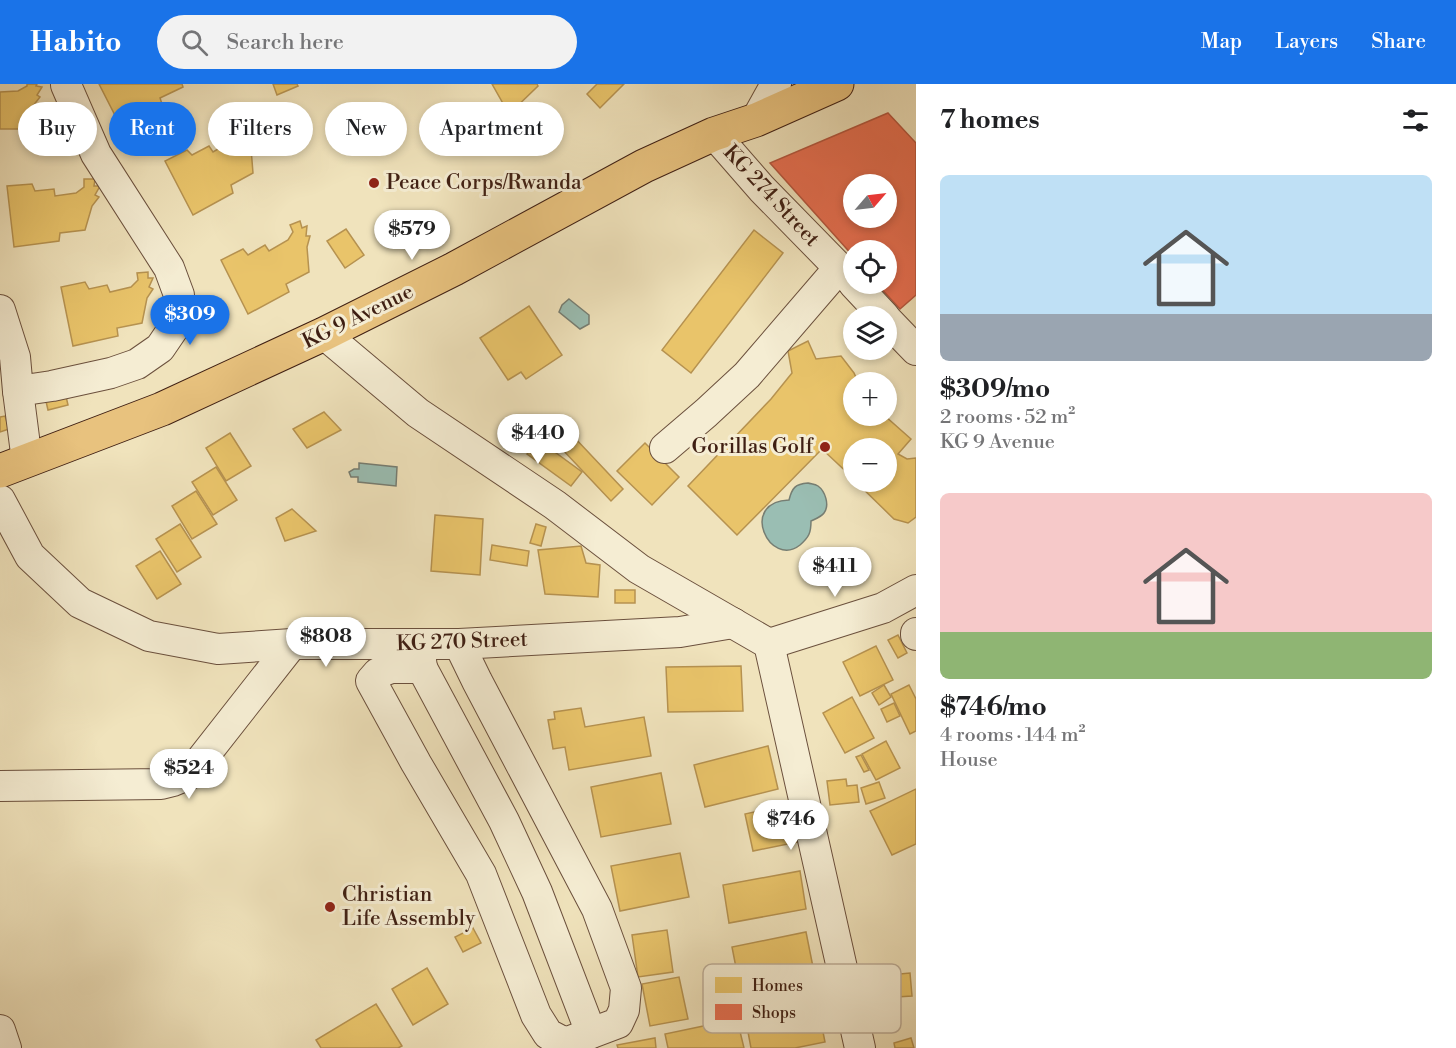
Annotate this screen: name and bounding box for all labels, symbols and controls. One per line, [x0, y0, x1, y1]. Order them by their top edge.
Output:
search box [157, 15, 577, 69]
text: Habito [30, 25, 121, 60]
icon: search [178, 26, 211, 59]
text: Search here [226, 29, 344, 56]
text: Map [1201, 29, 1242, 55]
text: Layers [1275, 29, 1338, 55]
text: Share [1371, 29, 1426, 55]
chip: Buy [18, 102, 97, 156]
chip: Rent [109, 102, 196, 156]
chip: Filters [208, 102, 313, 156]
chip: New [325, 102, 407, 156]
chip: Apartment [419, 102, 564, 156]
text: 7 homes [940, 104, 1040, 136]
icon: filters [1399, 104, 1432, 137]
street label: KG 274 Street [717, 140, 825, 253]
place label: Peace Corps/Rwanda [386, 170, 582, 196]
north arrow [843, 174, 897, 228]
map controls [843, 174, 897, 492]
marker: Peace Corps/Rwanda [367, 176, 381, 190]
pin: $579 [376, 210, 448, 261]
icon: home [1132, 214, 1240, 322]
text: $579 [388, 217, 436, 242]
button: locate [843, 240, 897, 294]
street label: KG 9 Avenue [298, 279, 418, 355]
pin: $309 [154, 295, 226, 346]
text: $309 [164, 302, 216, 327]
button: layers [843, 306, 897, 360]
button: + [843, 372, 897, 426]
text: $309/mo [940, 373, 1050, 405]
text: 2 rooms · 52 m² [940, 405, 1075, 430]
pin: $440 [502, 414, 574, 465]
text: $440 [511, 421, 565, 446]
text: KG 9 Avenue [940, 430, 1055, 455]
place label: Gorillas Golf [692, 434, 814, 460]
button: − [843, 438, 897, 492]
marker: Gorillas Golf [818, 440, 832, 454]
icon: home [1132, 532, 1240, 640]
pin: $411 [799, 547, 871, 598]
text: $411 [813, 554, 857, 579]
pin: $808 [290, 617, 362, 668]
text: $808 [300, 624, 352, 649]
street label: KG 270 Street [396, 627, 529, 657]
text: $746/mo [940, 691, 1047, 723]
text: 4 rooms · 144 m² [940, 723, 1085, 748]
text: House [940, 748, 998, 773]
pin: $524 [153, 749, 225, 800]
text: $524 [164, 756, 214, 781]
pin: $746 [755, 800, 827, 851]
text: $746 [767, 807, 815, 832]
place label: Christian Life Assembly [342, 882, 476, 932]
marker: Christian Life Assembly [323, 900, 337, 914]
legend [703, 964, 901, 1033]
text: Homes [752, 976, 803, 996]
text: Shops [752, 1003, 796, 1023]

